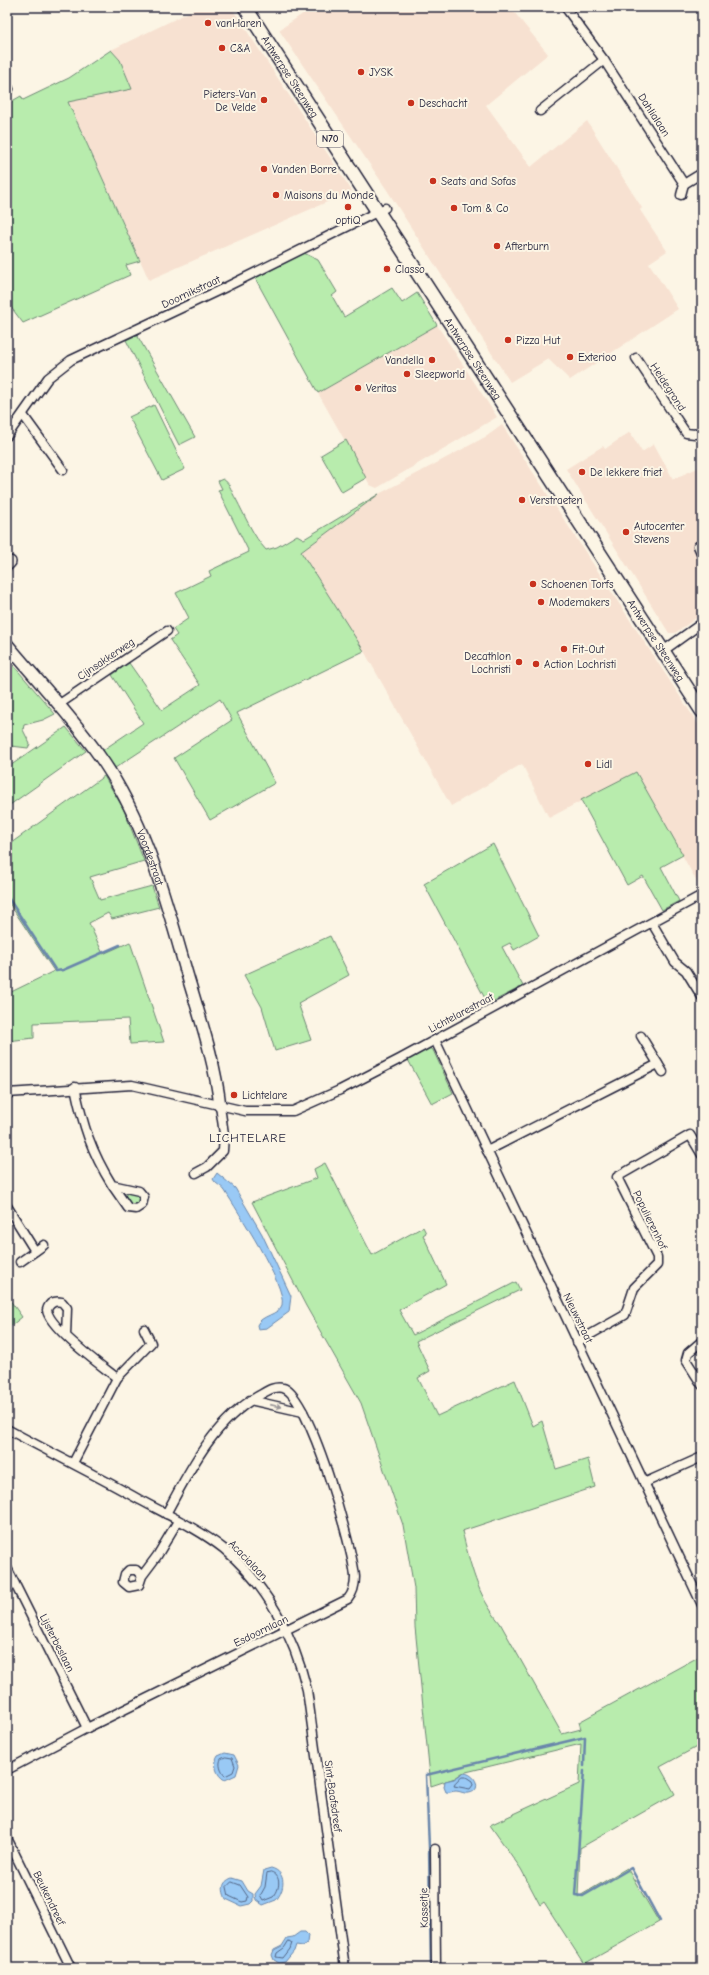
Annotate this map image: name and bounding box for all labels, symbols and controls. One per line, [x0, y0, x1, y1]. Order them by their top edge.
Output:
place label: vanHaren [215, 17, 262, 30]
marker: vanHaren [203, 18, 213, 28]
street label: Antwerpse Steenweg [259, 33, 322, 120]
place label: C&A [230, 42, 251, 55]
marker: C&A [217, 43, 227, 53]
place label: JYSK [369, 66, 393, 79]
marker: JYSK [356, 67, 366, 77]
place label: Pieters-Van De Velde [204, 88, 256, 114]
street label: Dahlialaan [635, 91, 673, 139]
marker: Pieters-Van De Velde [259, 95, 269, 105]
place label: Deschacht [419, 97, 468, 110]
marker: Deschacht [406, 98, 416, 108]
road number: N70 [317, 131, 343, 147]
place label: Vanden Borre [272, 163, 337, 176]
marker: Vanden Borre [259, 164, 269, 174]
place label: Seats and Sofas [441, 175, 516, 188]
marker: Seats and Sofas [428, 176, 438, 186]
place label: Maisons du Monde [284, 189, 374, 202]
marker: Maisons du Monde [271, 190, 281, 200]
marker: optiQ [343, 202, 353, 212]
place label: Tom & Co [462, 202, 509, 215]
marker: Tom & Co [449, 203, 459, 213]
place label: optiQ [336, 214, 361, 227]
place label: Afterburn [505, 240, 549, 253]
marker: Afterburn [492, 241, 502, 251]
place label: Classo [395, 263, 425, 276]
marker: Classo [382, 264, 392, 274]
street label: Doornikstraat [160, 272, 223, 311]
street label: Antwerpse Steenweg [442, 315, 505, 402]
place label: Pizza Hut [516, 334, 561, 347]
marker: Pizza Hut [503, 335, 513, 345]
place label: Exterioo [578, 351, 617, 364]
marker: Exterioo [565, 352, 575, 362]
place label: Vandella [385, 354, 424, 367]
marker: Vandella [427, 355, 437, 365]
street label: Heidegrond [648, 360, 689, 414]
place label: Sleepworld [415, 368, 465, 381]
marker: Sleepworld [402, 369, 412, 379]
place label: Veritas [366, 382, 397, 395]
marker: Veritas [353, 383, 363, 393]
place label: De lekkere friet [590, 466, 663, 479]
marker: De lekkere friet [577, 467, 587, 477]
place label: Verstraeten [530, 494, 583, 507]
marker: Verstraeten [517, 495, 527, 505]
place label: Autocenter Stevens [634, 520, 685, 546]
marker: Autocenter Stevens [621, 527, 631, 537]
place label: Schoenen Torfs [541, 578, 614, 591]
marker: Schoenen Torfs [528, 579, 538, 589]
place label: Modemakers [549, 596, 610, 609]
marker: Modemakers [536, 597, 546, 607]
street label: Antwerpse Steenweg [625, 597, 687, 684]
street label: Cijnsakkerweg [75, 635, 137, 683]
place label: Fit-Out [572, 643, 605, 656]
marker: Fit-Out [559, 644, 569, 654]
place label: Decathlon Lochristi [464, 650, 511, 676]
marker: Decathlon Lochristi [514, 657, 524, 667]
place label: Action Lochristi [544, 658, 616, 671]
marker: Action Lochristi [531, 659, 541, 669]
place label: Lidl [596, 758, 612, 771]
marker: Lidl [583, 759, 593, 769]
street label: Voordestraat [134, 827, 167, 888]
street label: Lichtelarestraat [426, 990, 496, 1036]
place label: Lichtelare [242, 1089, 288, 1102]
marker: Lichtelare [229, 1090, 239, 1100]
district label: LICHTELARE [209, 1131, 287, 1145]
street label: Populierenhof [630, 1188, 670, 1252]
street label: Nieuwstraat [560, 1291, 596, 1346]
one-way arrow [270, 1404, 282, 1410]
street label: Acacialaan [226, 1537, 270, 1583]
street label: Lijsterbeslaan [37, 1612, 77, 1674]
street label: Esdoornlaan [232, 1612, 290, 1650]
street label: Sint-Baafsdreef [322, 1759, 345, 1834]
street label: Beukendreef [30, 1869, 68, 1928]
street label: Kasseitje [417, 1887, 431, 1928]

